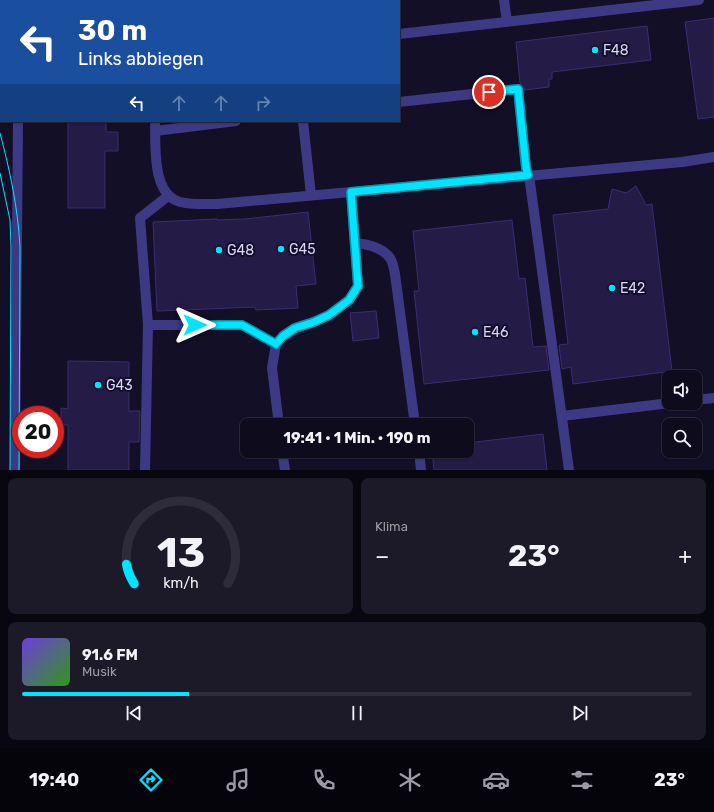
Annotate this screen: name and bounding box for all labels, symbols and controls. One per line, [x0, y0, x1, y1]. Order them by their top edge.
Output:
text: 30 m [78, 14, 147, 47]
icon: left [12, 16, 64, 68]
place label: F48 [603, 42, 629, 59]
marker: F48 [590, 45, 600, 55]
text: Links abbiegen [78, 48, 204, 70]
pin [472, 75, 506, 109]
icon: arrive [478, 81, 500, 103]
icon: left [126, 92, 148, 114]
icon: ahead [168, 92, 190, 114]
icon: ahead [210, 92, 232, 114]
icon: right [252, 92, 274, 114]
place label: G45 [289, 241, 316, 258]
place label: G48 [227, 242, 254, 259]
marker: G45 [276, 244, 286, 254]
marker: G48 [214, 245, 224, 255]
place label: E42 [620, 280, 645, 297]
marker: E42 [607, 283, 617, 293]
position arrow [174, 304, 216, 346]
place label: E46 [483, 324, 509, 341]
marker: E46 [470, 327, 480, 337]
map controls [662, 370, 702, 458]
button: sound [662, 370, 702, 410]
place label: G43 [106, 377, 133, 394]
marker: G43 [93, 380, 103, 390]
speed limit sign: 20 [12, 406, 64, 458]
button: search [662, 418, 702, 458]
text: 19:41 · 1 Min. · 190 m [284, 429, 430, 447]
text: Klima [375, 519, 408, 534]
text: 13 [156, 528, 205, 577]
text: 23° [508, 538, 560, 574]
text: − [375, 543, 389, 570]
text: + [678, 543, 692, 570]
text: km/h [163, 575, 198, 592]
text: 91.6 FM [82, 646, 138, 664]
text: Musik [82, 664, 117, 679]
icon: previous [123, 702, 145, 724]
icon: pause [346, 702, 368, 724]
icon: next [569, 702, 591, 724]
icon: directions [137, 766, 165, 794]
icon: music [224, 766, 252, 794]
icon: phone [310, 766, 338, 794]
icon: climate [396, 766, 424, 794]
icon: car [482, 766, 510, 794]
icon: filters [568, 766, 596, 794]
text: 19:40 [29, 769, 79, 791]
text: 23° [654, 769, 685, 791]

